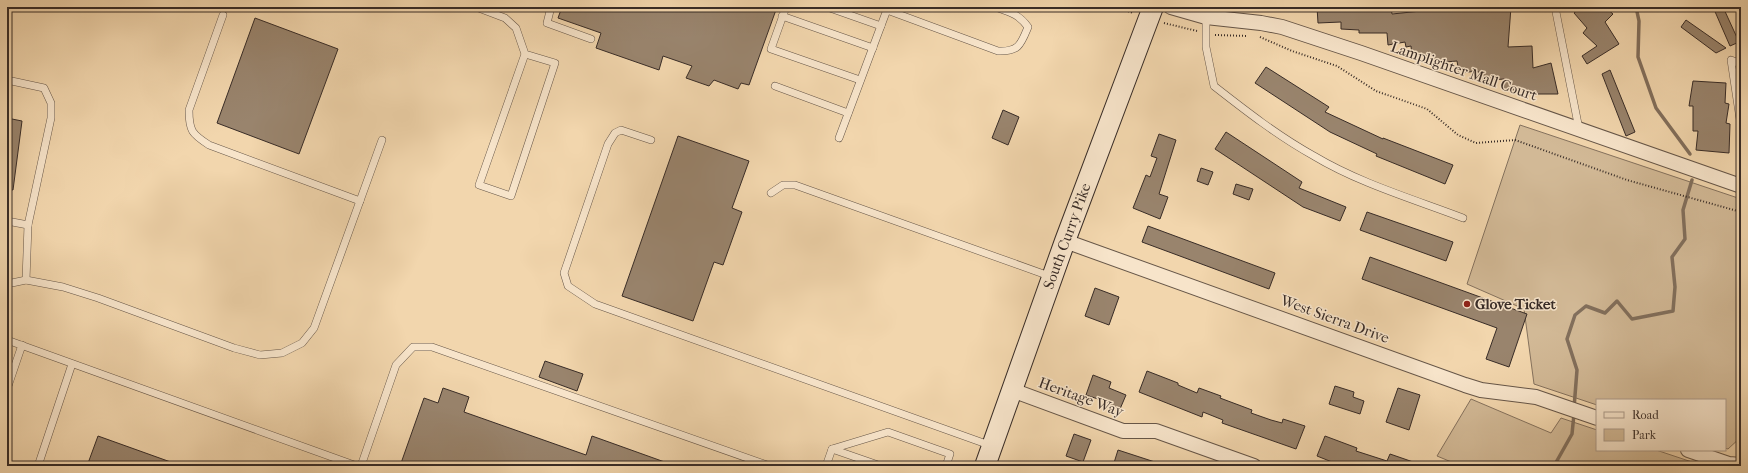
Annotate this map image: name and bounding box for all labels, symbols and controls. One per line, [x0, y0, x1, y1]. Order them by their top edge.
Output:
street label: Lamplighter Mall Court [1388, 37, 1540, 105]
street label: South Curry Pike [1039, 180, 1095, 292]
street label: West Sierra Drive [1277, 291, 1392, 347]
place label: Glove Ticket [1475, 295, 1556, 313]
marker: Glove Ticket [1462, 299, 1472, 309]
street label: Heritage Way [1036, 373, 1127, 421]
legend [1596, 399, 1726, 451]
text: Road [1632, 408, 1659, 422]
text: Park [1632, 428, 1657, 442]

